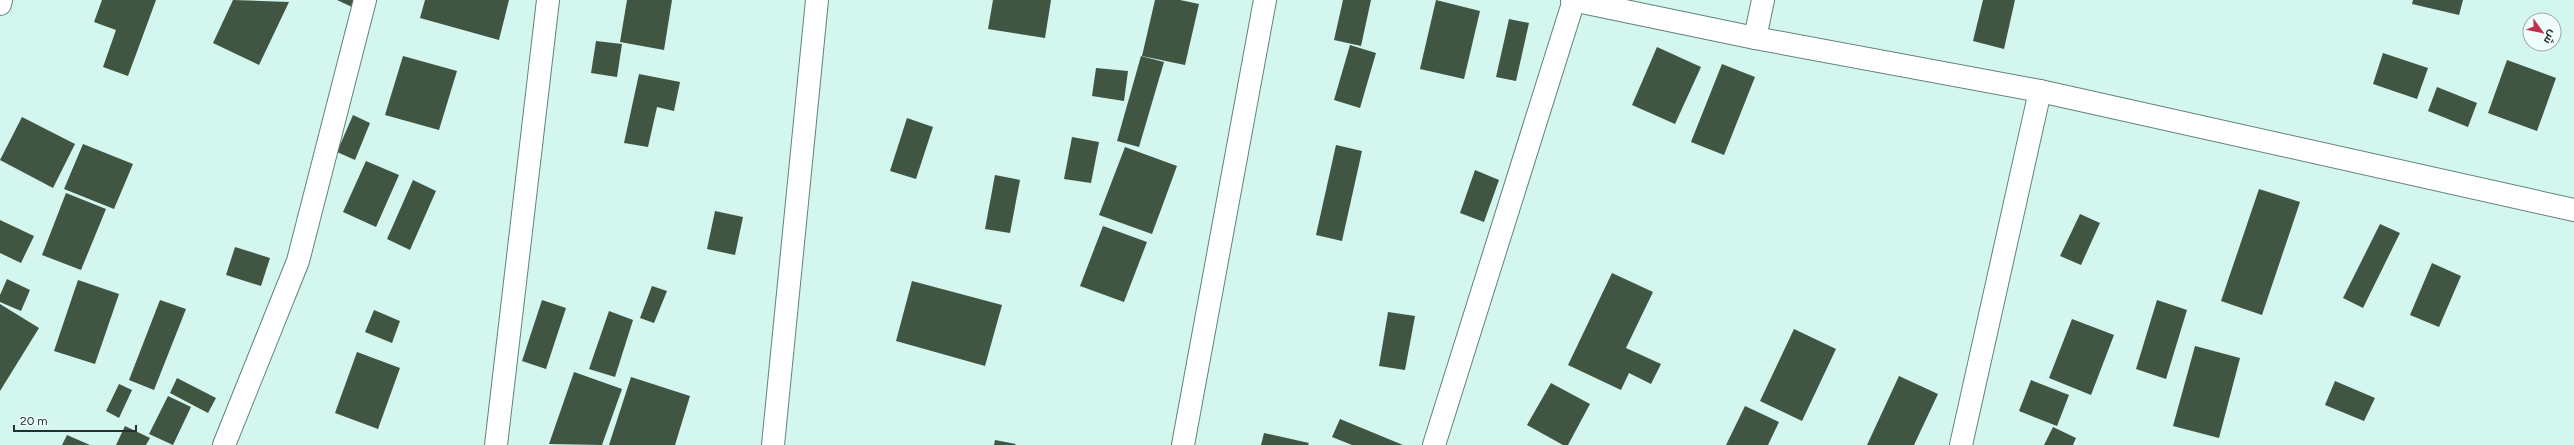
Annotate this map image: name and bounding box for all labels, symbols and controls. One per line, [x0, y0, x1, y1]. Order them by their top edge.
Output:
north arrow [2522, 12, 2562, 52]
text: ش [2541, 28, 2559, 47]
scale bar [14, 407, 136, 433]
text: 20 m [20, 414, 48, 428]

